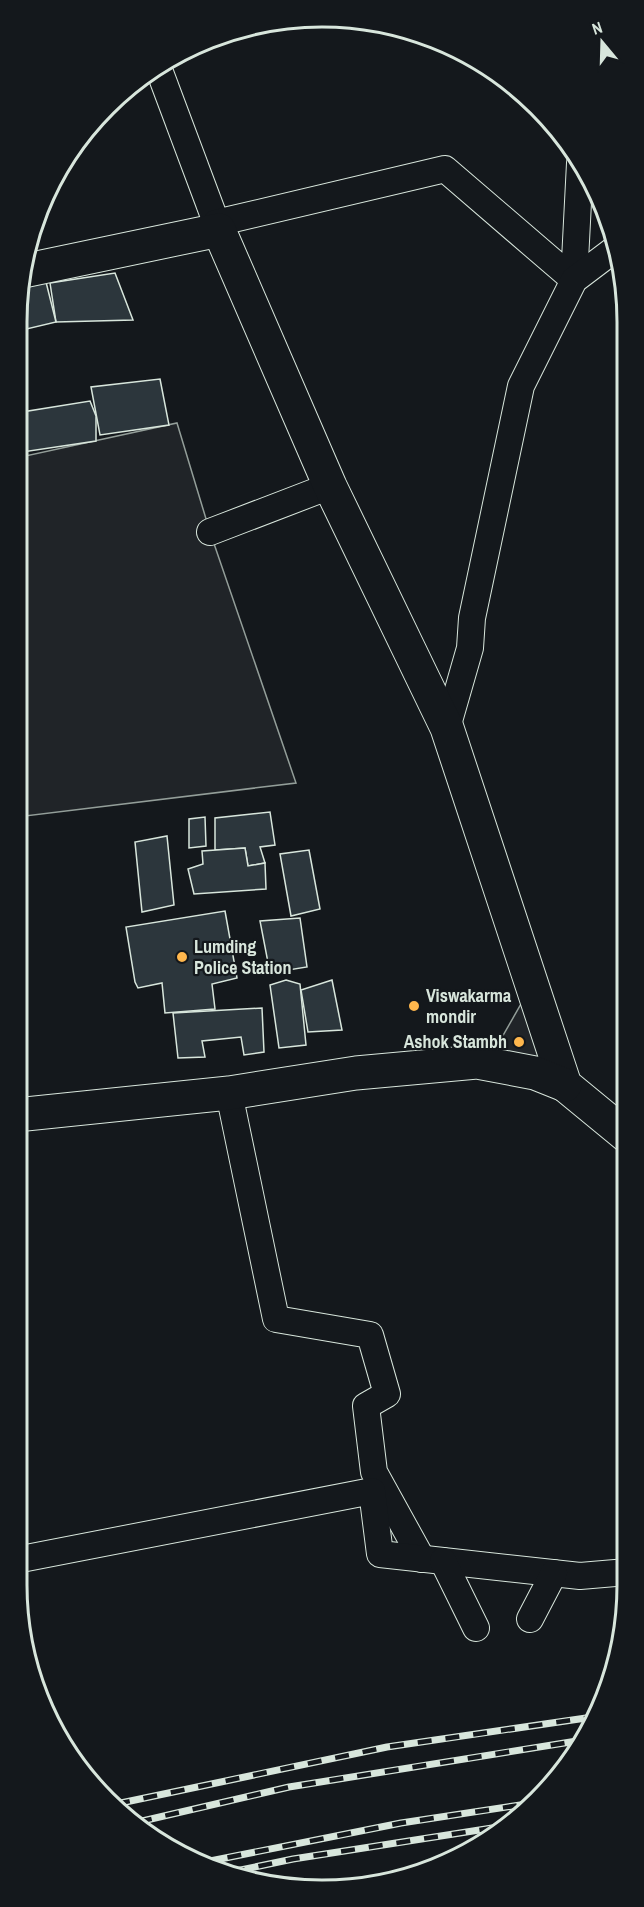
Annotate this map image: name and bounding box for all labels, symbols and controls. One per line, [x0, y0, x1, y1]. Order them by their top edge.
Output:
north arrow [572, 12, 632, 72]
text: N [589, 16, 605, 40]
place label: Lumding Police Station [194, 934, 292, 980]
marker: Lumding Police Station [175, 950, 189, 964]
place label: Viswakarma mondir [426, 983, 512, 1029]
marker: Viswakarma mondir [407, 999, 421, 1013]
place label: Ashok Stambh [404, 1029, 507, 1054]
marker: Ashok Stambh [512, 1035, 526, 1049]

